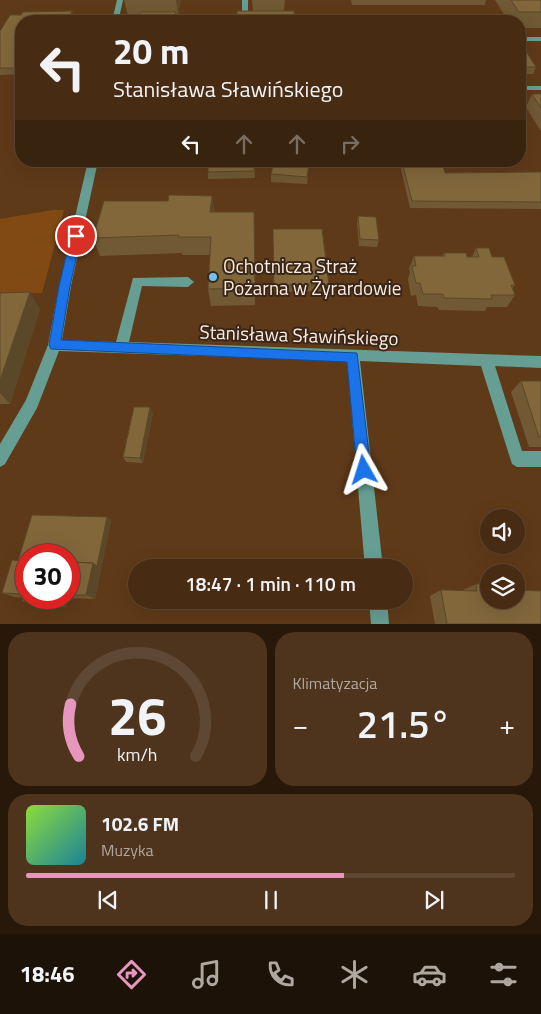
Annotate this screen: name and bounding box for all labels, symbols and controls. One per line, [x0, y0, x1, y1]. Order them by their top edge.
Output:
text: 20 m [113, 24, 189, 78]
icon: left [30, 35, 95, 100]
text: Stanisława Sławińskiego [113, 72, 343, 106]
icon: left [177, 130, 205, 158]
icon: ahead [230, 130, 258, 158]
icon: ahead [283, 130, 311, 158]
icon: right [336, 130, 364, 158]
pin [55, 215, 97, 257]
icon: arrive [62, 222, 90, 250]
place label: Ochotnicza Straż Pożarna w Żyrardowie [223, 251, 401, 302]
marker: Ochotnicza Straż Pożarna w Żyrardowie [207, 271, 219, 283]
street label: Stanisława Sławińskiego [199, 317, 399, 352]
position arrow [337, 443, 389, 495]
map controls [480, 509, 525, 609]
button: sound [480, 509, 525, 554]
speed limit sign: 30 [15, 544, 80, 609]
button: layers [480, 564, 525, 609]
text: 18:47 · 1 min · 110 m [185, 569, 356, 598]
text: Klimatyzacja [293, 671, 377, 695]
text: 26 [108, 676, 166, 755]
text: 21.5° [357, 695, 451, 753]
text: − [293, 703, 308, 746]
text: + [499, 703, 515, 746]
text: km/h [117, 741, 157, 768]
text: 102.6 FM [101, 809, 179, 838]
text: Muzyka [101, 838, 154, 862]
icon: previous [94, 886, 122, 914]
icon: pause [257, 886, 285, 914]
icon: next [420, 886, 448, 914]
text: 18:46 [20, 957, 75, 991]
icon: directions [114, 957, 149, 992]
icon: music [189, 957, 224, 992]
icon: phone [263, 957, 298, 992]
icon: climate [337, 957, 372, 992]
icon: car [412, 957, 447, 992]
icon: filters [486, 957, 521, 992]

